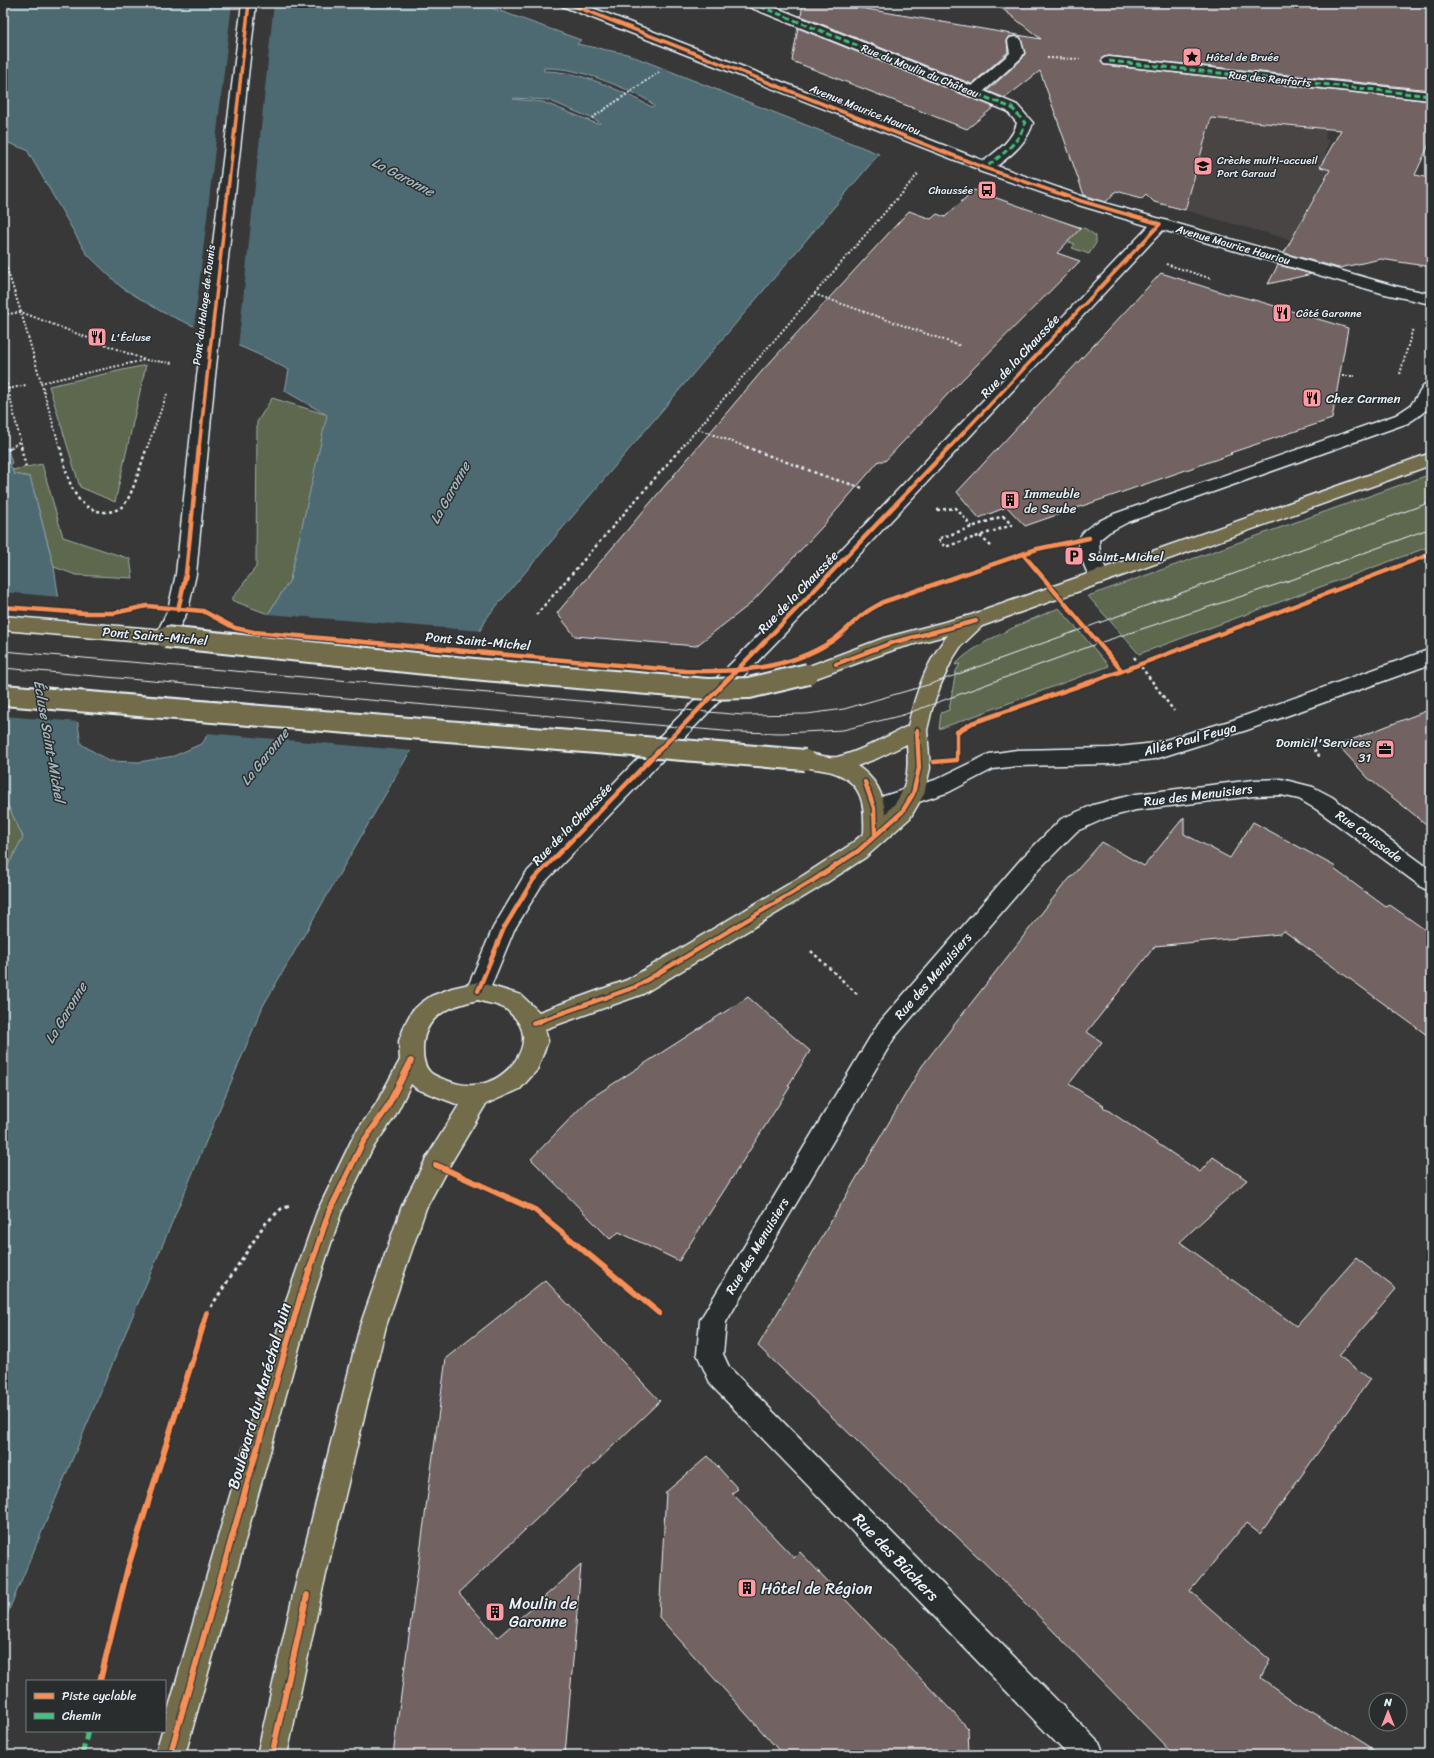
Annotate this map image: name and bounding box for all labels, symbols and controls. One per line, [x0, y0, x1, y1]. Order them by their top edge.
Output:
street label: Rue du Moulin du Château [858, 39, 982, 103]
place icon: Hôtel de Bruée [1181, 46, 1203, 68]
place label: Hôtel de Bruée [1206, 48, 1279, 67]
street label: Rue des Renforts [1228, 65, 1313, 93]
street label: Avenue Maurice Hauriou [806, 79, 923, 141]
water label: La Garonne [367, 150, 440, 205]
place label: Crèche multi-accueil Port Garaud [1217, 151, 1319, 183]
school or university icon: Crèche multi-accueil Port Garaud [1192, 155, 1214, 177]
bus stop icon: Chaussée [976, 179, 998, 201]
place label: Chaussée [928, 181, 974, 200]
street label: Avenue Maurice Hauriou [1173, 219, 1293, 270]
street label: Pont du Halage de Tounis [187, 243, 221, 366]
restaurant icon: Côté Garonne [1271, 302, 1293, 324]
place label: Côté Garonne [1296, 304, 1362, 323]
street label: Rue de la Chaussée [974, 308, 1066, 404]
restaurant icon: L'Écluse [86, 326, 108, 348]
place label: L'Écluse [111, 328, 151, 347]
restaurant icon: Chez Carmen [1301, 387, 1323, 409]
place label: Chez Carmen [1326, 387, 1400, 410]
water label: La Garonne [423, 456, 478, 529]
place label: Immeuble de Seube [1023, 482, 1080, 520]
building icon: Immeuble de Seube [999, 489, 1021, 511]
street label: Rue de la Chaussée [752, 545, 844, 639]
parking icon: Saint-Michel [1063, 545, 1085, 567]
place label: Saint-Michel [1088, 545, 1164, 568]
street label: Pont Saint-Michel [101, 620, 209, 652]
street label: Pont Saint-Michel [424, 625, 532, 657]
water label: Écluse Saint-Michel [26, 678, 73, 807]
street label: Allée Paul Feuga [1140, 715, 1239, 763]
water label: La Garonne [234, 721, 297, 791]
place label: Domicil'Services 31 [1276, 731, 1372, 769]
office icon: Domicil'Services 31 [1374, 738, 1396, 760]
street label: Rue de la Chaussée [526, 777, 618, 871]
street label: Rue des Menuisiers [1142, 777, 1254, 813]
street label: Rue Caussade [1331, 804, 1407, 868]
street label: Rue des Menuisiers [888, 927, 978, 1025]
water label: La Garonne [38, 976, 95, 1049]
street label: Rue des Menuisiers [719, 1193, 795, 1299]
street label: Boulevard du Maréchal Juin [218, 1299, 300, 1493]
street label: Rue des Bûchers [846, 1506, 947, 1609]
place label: Hôtel de Région [761, 1574, 873, 1603]
building icon: Hôtel de Région [736, 1577, 758, 1599]
place label: Moulin de Garonne [509, 1589, 577, 1636]
building icon: Moulin de Garonne [484, 1601, 506, 1623]
legend [26, 1680, 166, 1732]
text: Piste cyclable [62, 1685, 136, 1707]
north arrow [1368, 1692, 1408, 1732]
text: N [1383, 1693, 1392, 1712]
text: Chemin [62, 1705, 101, 1727]

